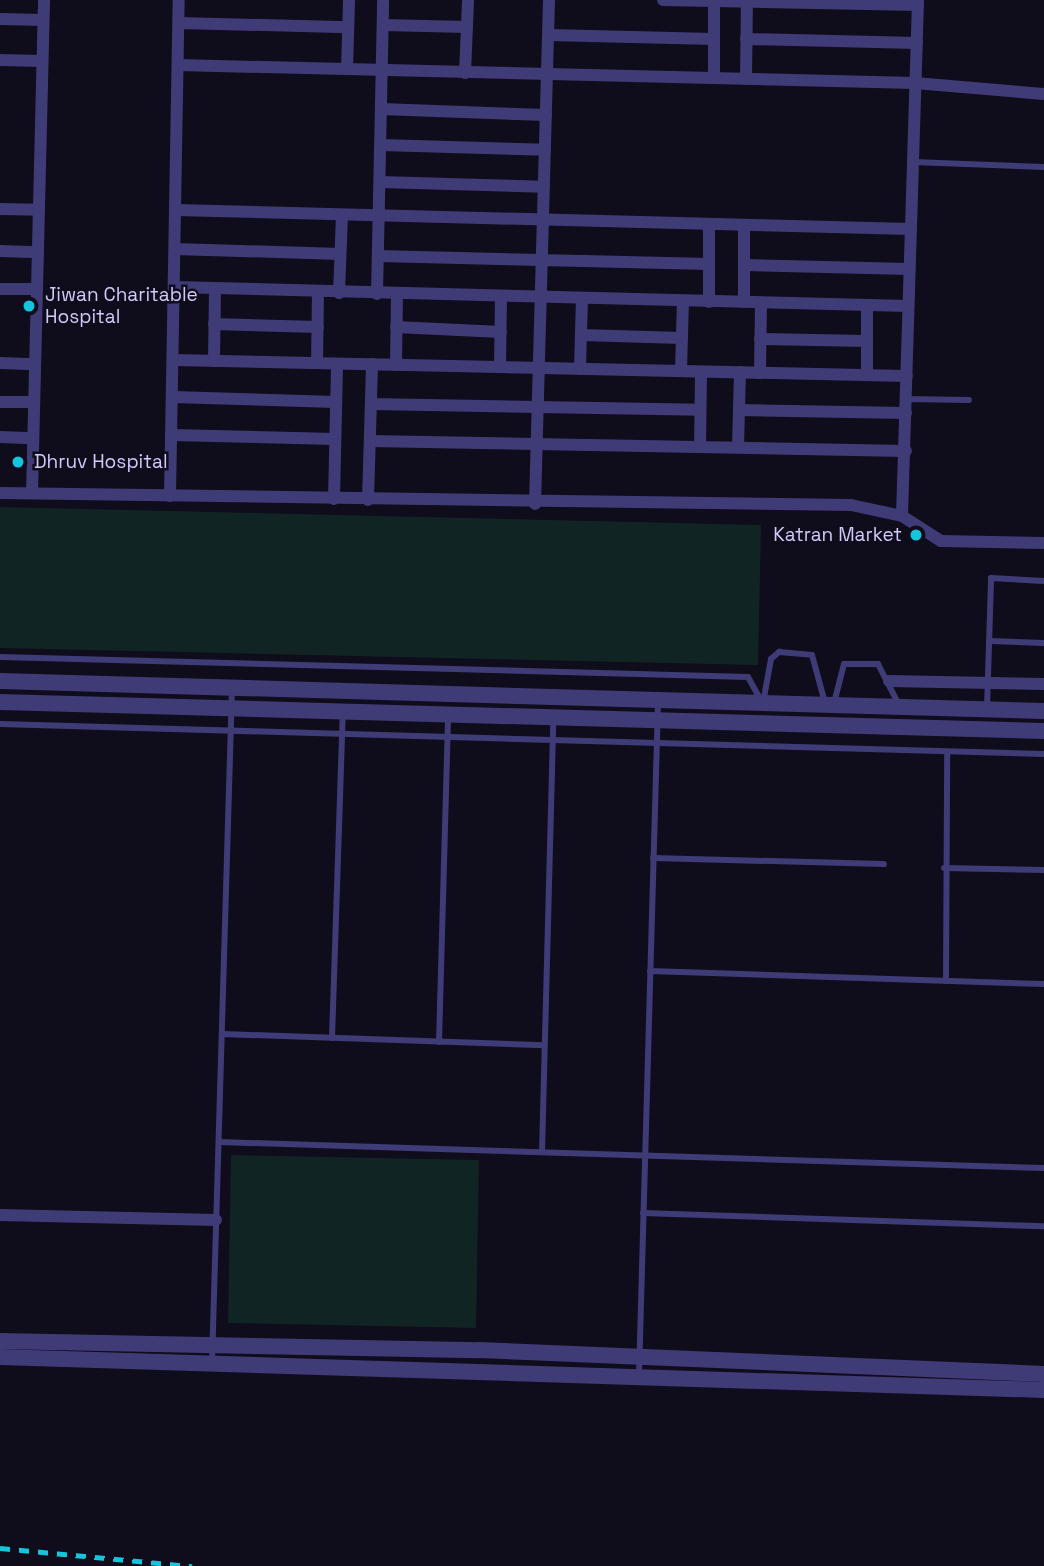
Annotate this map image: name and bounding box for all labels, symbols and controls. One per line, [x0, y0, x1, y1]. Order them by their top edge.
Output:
place label: Jiwan Charitable Hospital [45, 284, 198, 328]
marker: Jiwan Charitable Hospital [19, 296, 39, 316]
place label: Dhruv Hospital [34, 451, 168, 473]
marker: Dhruv Hospital [8, 452, 28, 472]
place label: Katran Market [773, 524, 902, 546]
marker: Katran Market [908, 527, 924, 543]

